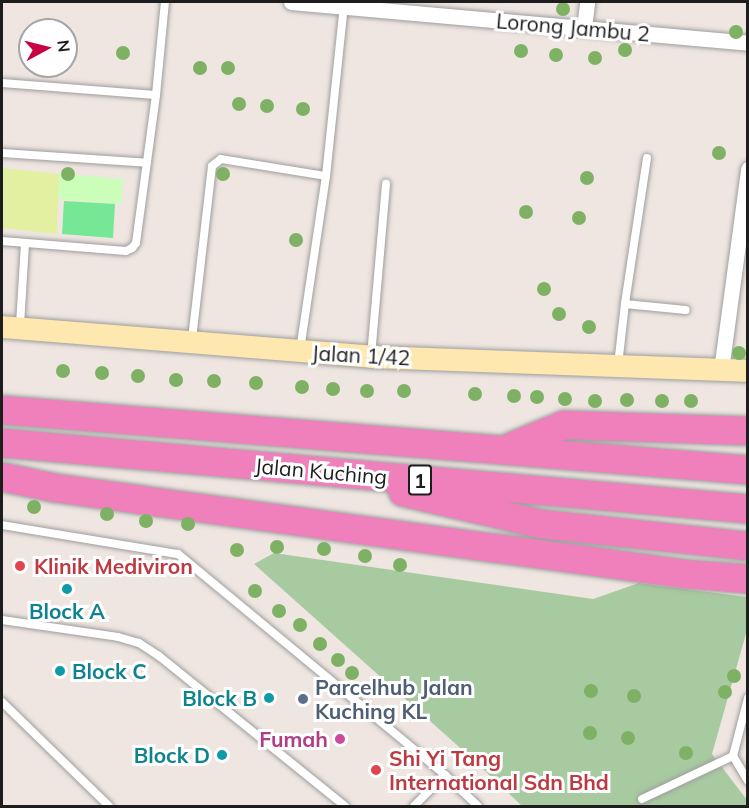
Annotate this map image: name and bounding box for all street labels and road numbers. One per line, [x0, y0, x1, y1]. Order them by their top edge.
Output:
street label: Lorong Jambu 2 [495, 8, 651, 46]
street label: Jalan 1/42 [311, 340, 411, 370]
street label: Jalan Kuching [254, 453, 388, 489]
road number: 1 [408, 463, 432, 497]

